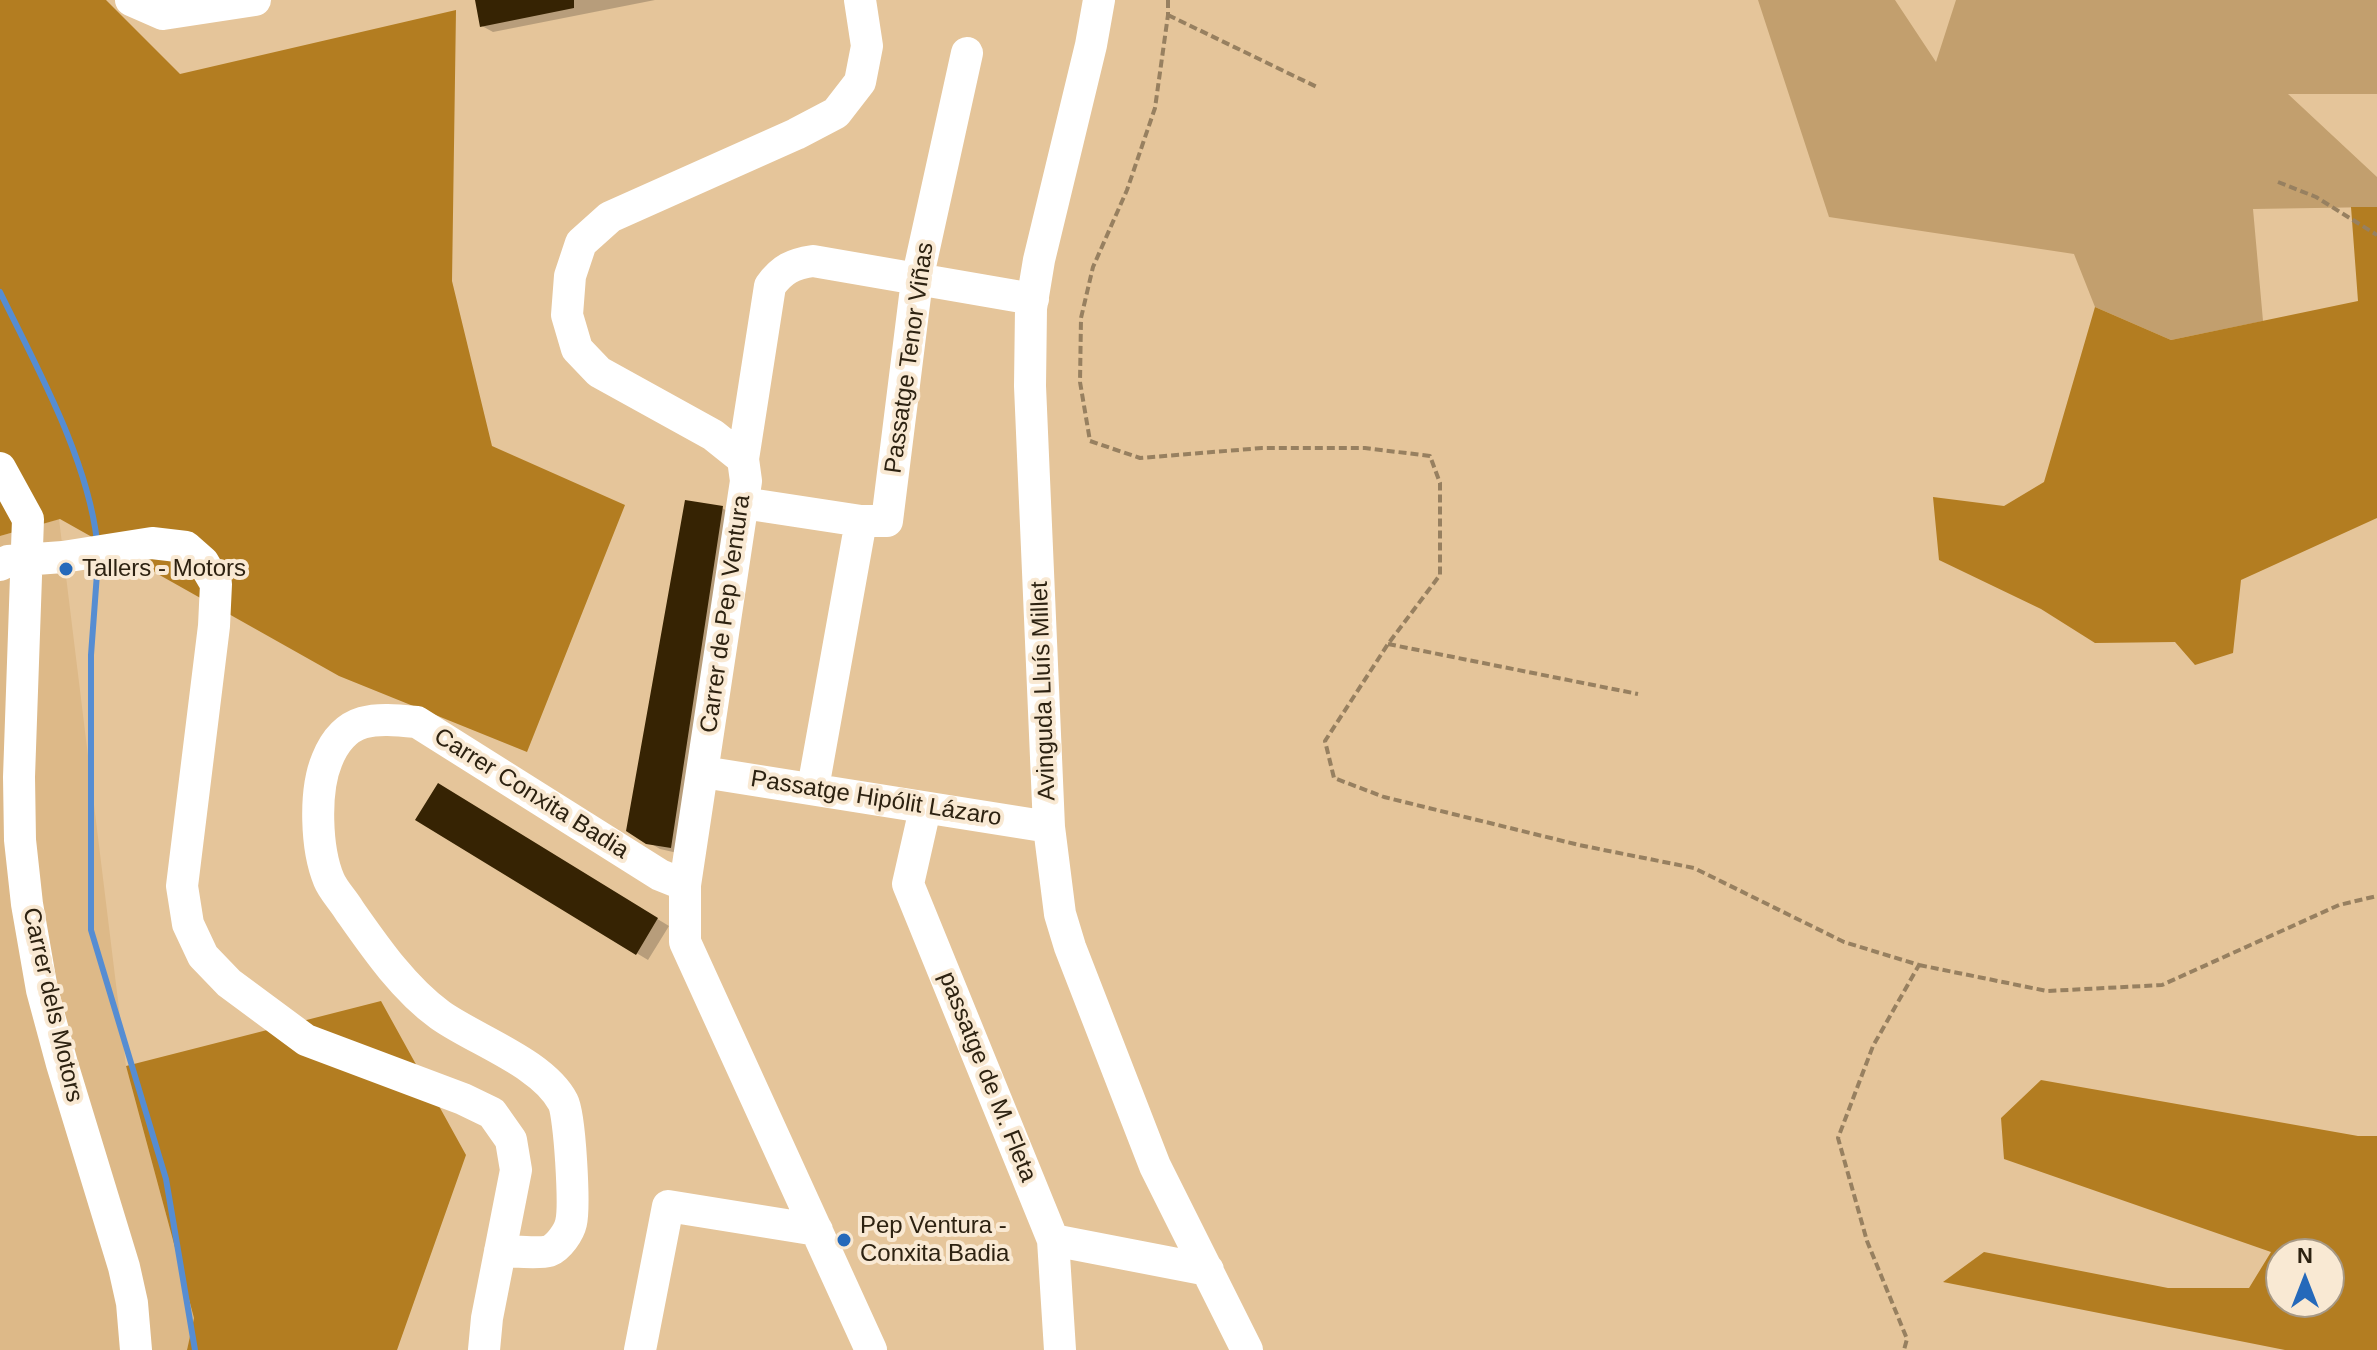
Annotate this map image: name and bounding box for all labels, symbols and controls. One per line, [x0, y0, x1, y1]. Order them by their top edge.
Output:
street label: Passatge Tenor Viñas [880, 241, 940, 475]
street label: Carrer de Pep Ventura [695, 493, 757, 735]
place label: Tallers - Motors [82, 555, 246, 583]
marker: Tallers - Motors [57, 560, 75, 578]
street label: Avinguda Lluís Millet [1026, 581, 1062, 801]
street label: Carrer Conxita Badia [428, 722, 634, 866]
street label: Passatge Hipólit Lázaro [749, 765, 1003, 833]
street label: Carrer dels Motors [16, 905, 88, 1105]
street label: passatge de M. Fleta [932, 968, 1042, 1186]
place label: Pep Ventura - Conxita Badia [860, 1212, 1009, 1268]
marker: Pep Ventura - Conxita Badia [835, 1231, 853, 1249]
north arrow [2265, 1238, 2345, 1318]
text: N [2297, 1243, 2313, 1268]

